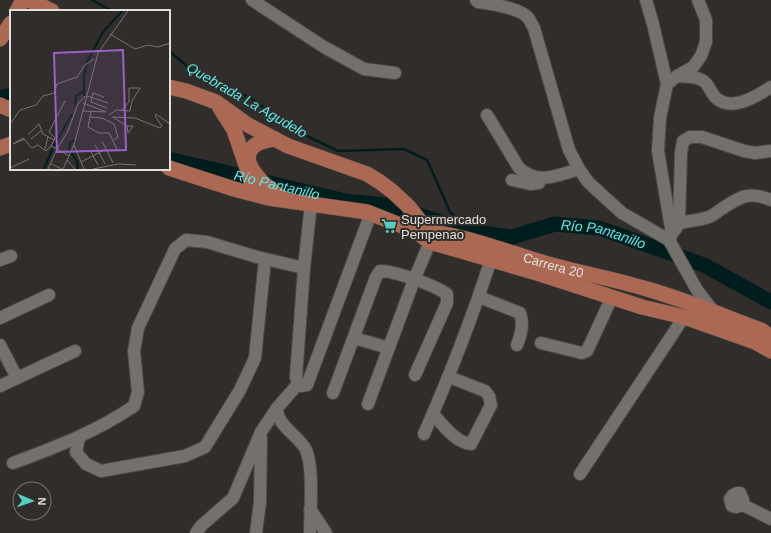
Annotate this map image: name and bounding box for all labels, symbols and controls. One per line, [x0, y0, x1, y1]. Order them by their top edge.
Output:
inset map [10, 10, 170, 170]
water label: Quebrada La Agudelo [184, 59, 310, 141]
water label: Río Pantanillo [233, 167, 321, 203]
place label: Supermercado Pempenao [401, 212, 486, 242]
supermarket icon: Supermercado Pempenao [380, 217, 398, 235]
water label: Río Pantanillo [560, 217, 648, 252]
street label: Carrera 20 [521, 249, 585, 280]
north arrow [12, 481, 52, 521]
text: N [36, 497, 48, 506]

